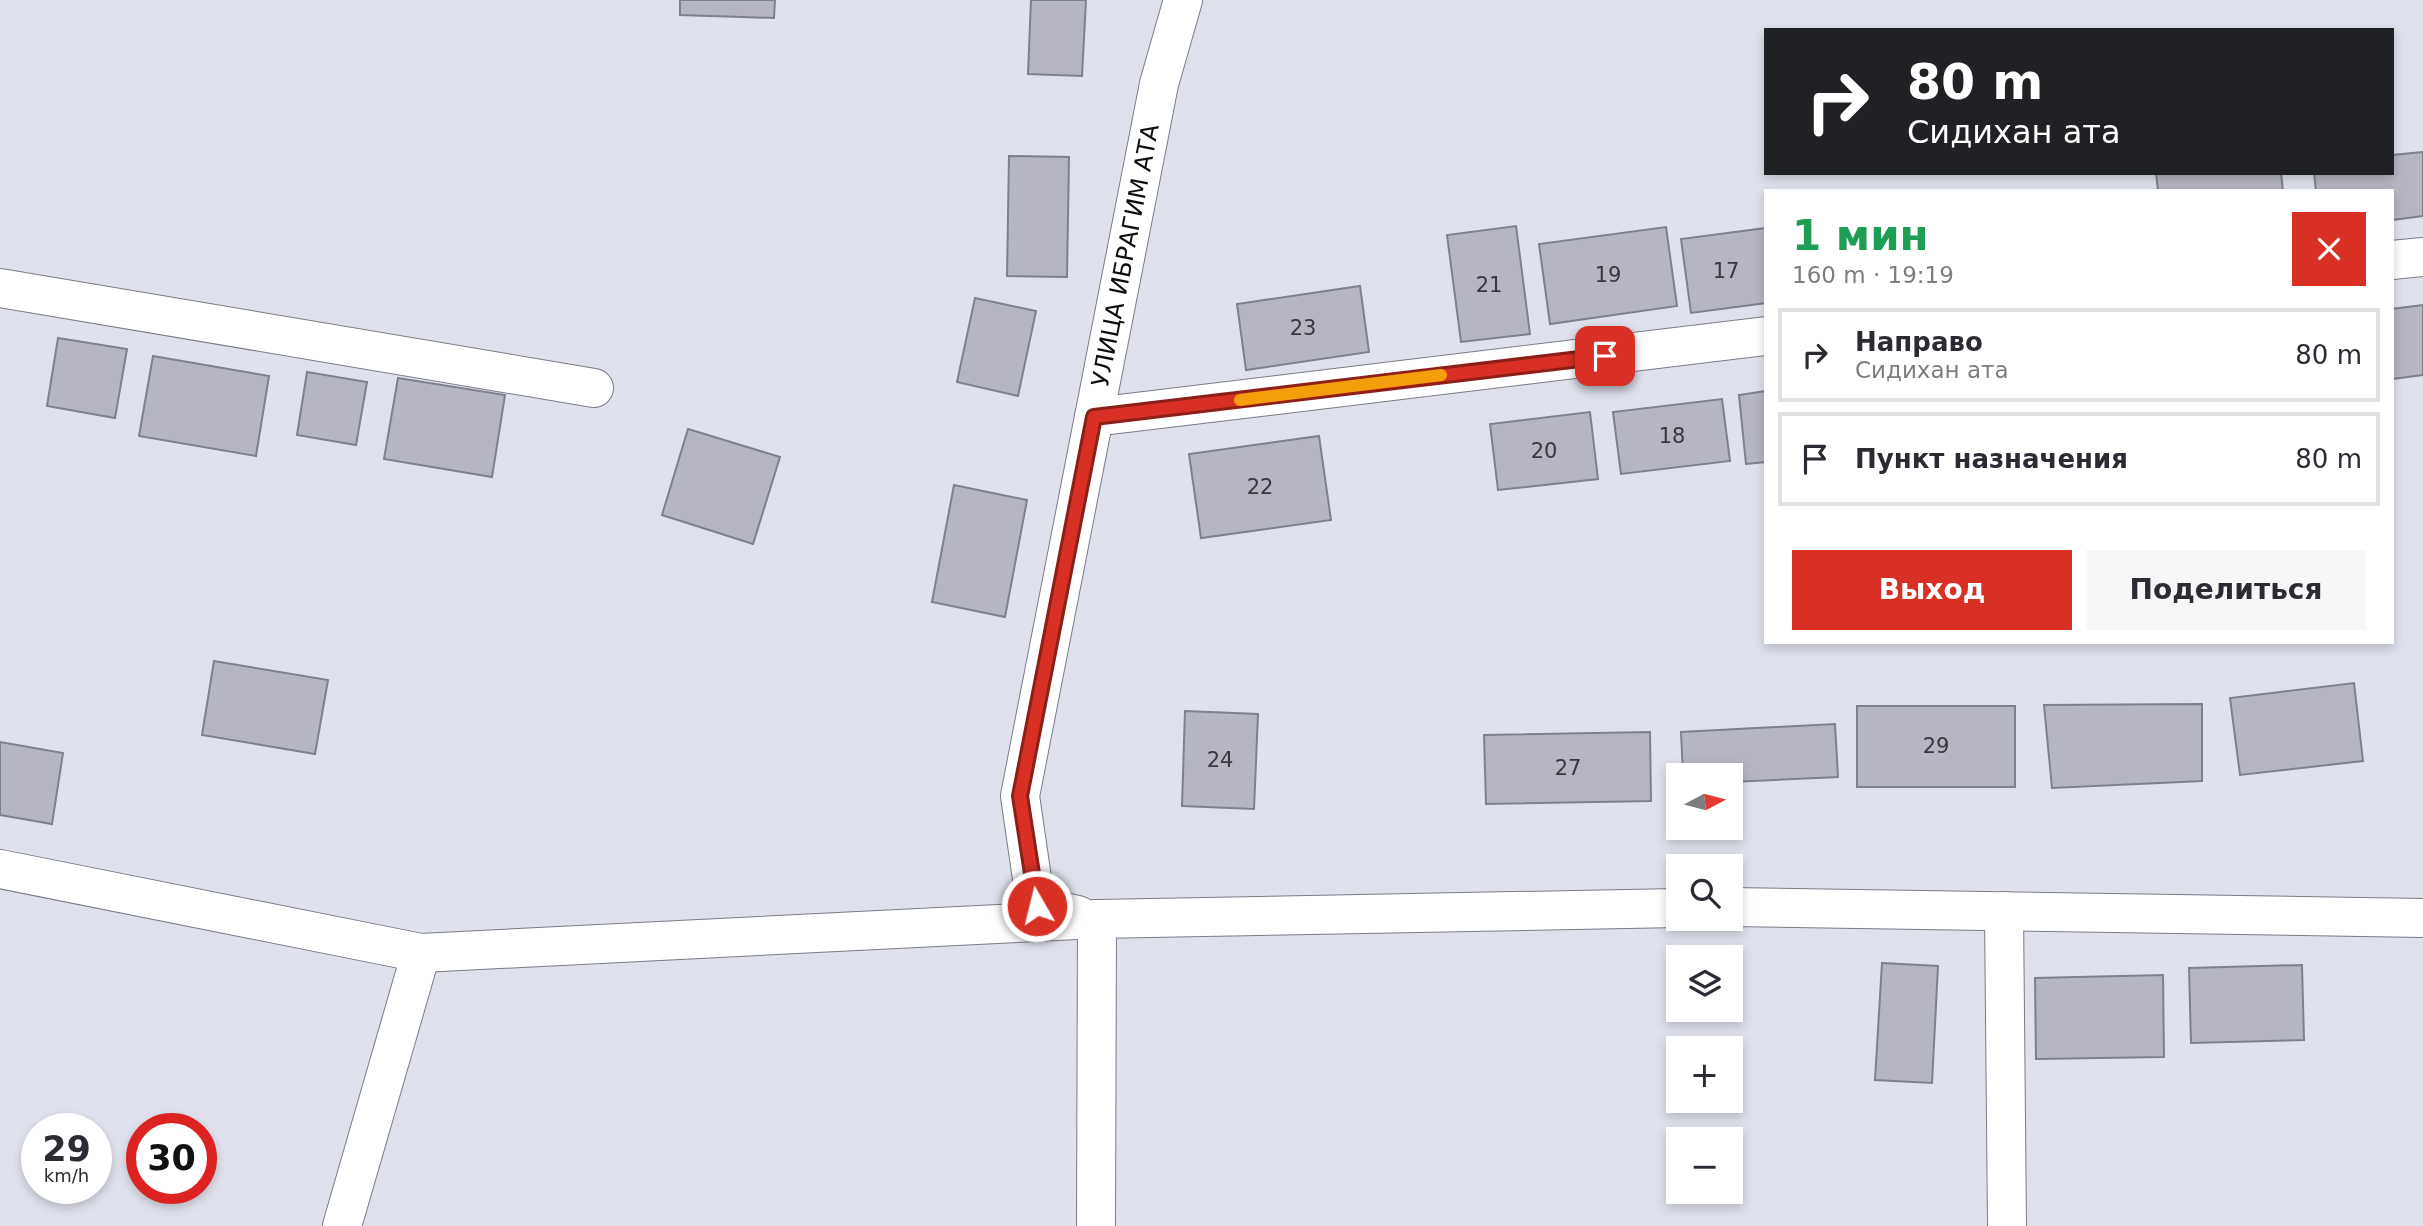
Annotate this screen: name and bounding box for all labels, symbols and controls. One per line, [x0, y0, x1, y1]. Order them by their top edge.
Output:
text: 80 m [1907, 54, 2043, 111]
icon: right [1792, 56, 1883, 147]
text: Сидихан ата [1907, 113, 2121, 151]
street label: УЛИЦА ИБРАГИМ АТА [1086, 121, 1165, 389]
text: 1 мин [1792, 211, 1929, 260]
button: close [2292, 212, 2366, 286]
house number: 17 [1713, 259, 1739, 283]
text: 160 m · 19:19 [1792, 262, 1954, 288]
house number: 19 [1595, 263, 1621, 287]
house number: 21 [1476, 273, 1502, 297]
house number: 23 [1290, 316, 1316, 340]
pin [1575, 326, 1635, 386]
text: Направо [1855, 327, 1983, 357]
icon: right [1796, 336, 1834, 374]
icon: arrive [1586, 337, 1624, 375]
text: 80 m [2295, 340, 2362, 370]
text: Сидихан ата [1855, 357, 2009, 383]
house number: 18 [1659, 424, 1685, 448]
house number: 20 [1531, 439, 1557, 463]
icon: arrive [1796, 440, 1834, 478]
text: Пункт назначения [1855, 444, 2128, 474]
text: 80 m [2295, 444, 2362, 474]
house number: 22 [1247, 475, 1273, 499]
button: Выход [1792, 550, 2072, 630]
button: Поделиться [2086, 550, 2366, 630]
house number: 29 [1923, 734, 1949, 758]
house number: 24 [1207, 748, 1233, 772]
house number: 27 [1555, 756, 1581, 780]
north arrow [1666, 763, 1743, 840]
map controls [1666, 763, 1743, 1204]
button: search [1666, 854, 1743, 931]
position arrow [1000, 869, 1074, 943]
button: layers [1666, 945, 1743, 1022]
button: + [1666, 1036, 1743, 1113]
speed limit sign: 30 [126, 1113, 217, 1204]
button: − [1666, 1127, 1743, 1204]
text: 29 [42, 1129, 91, 1169]
text: km/h [44, 1165, 89, 1186]

